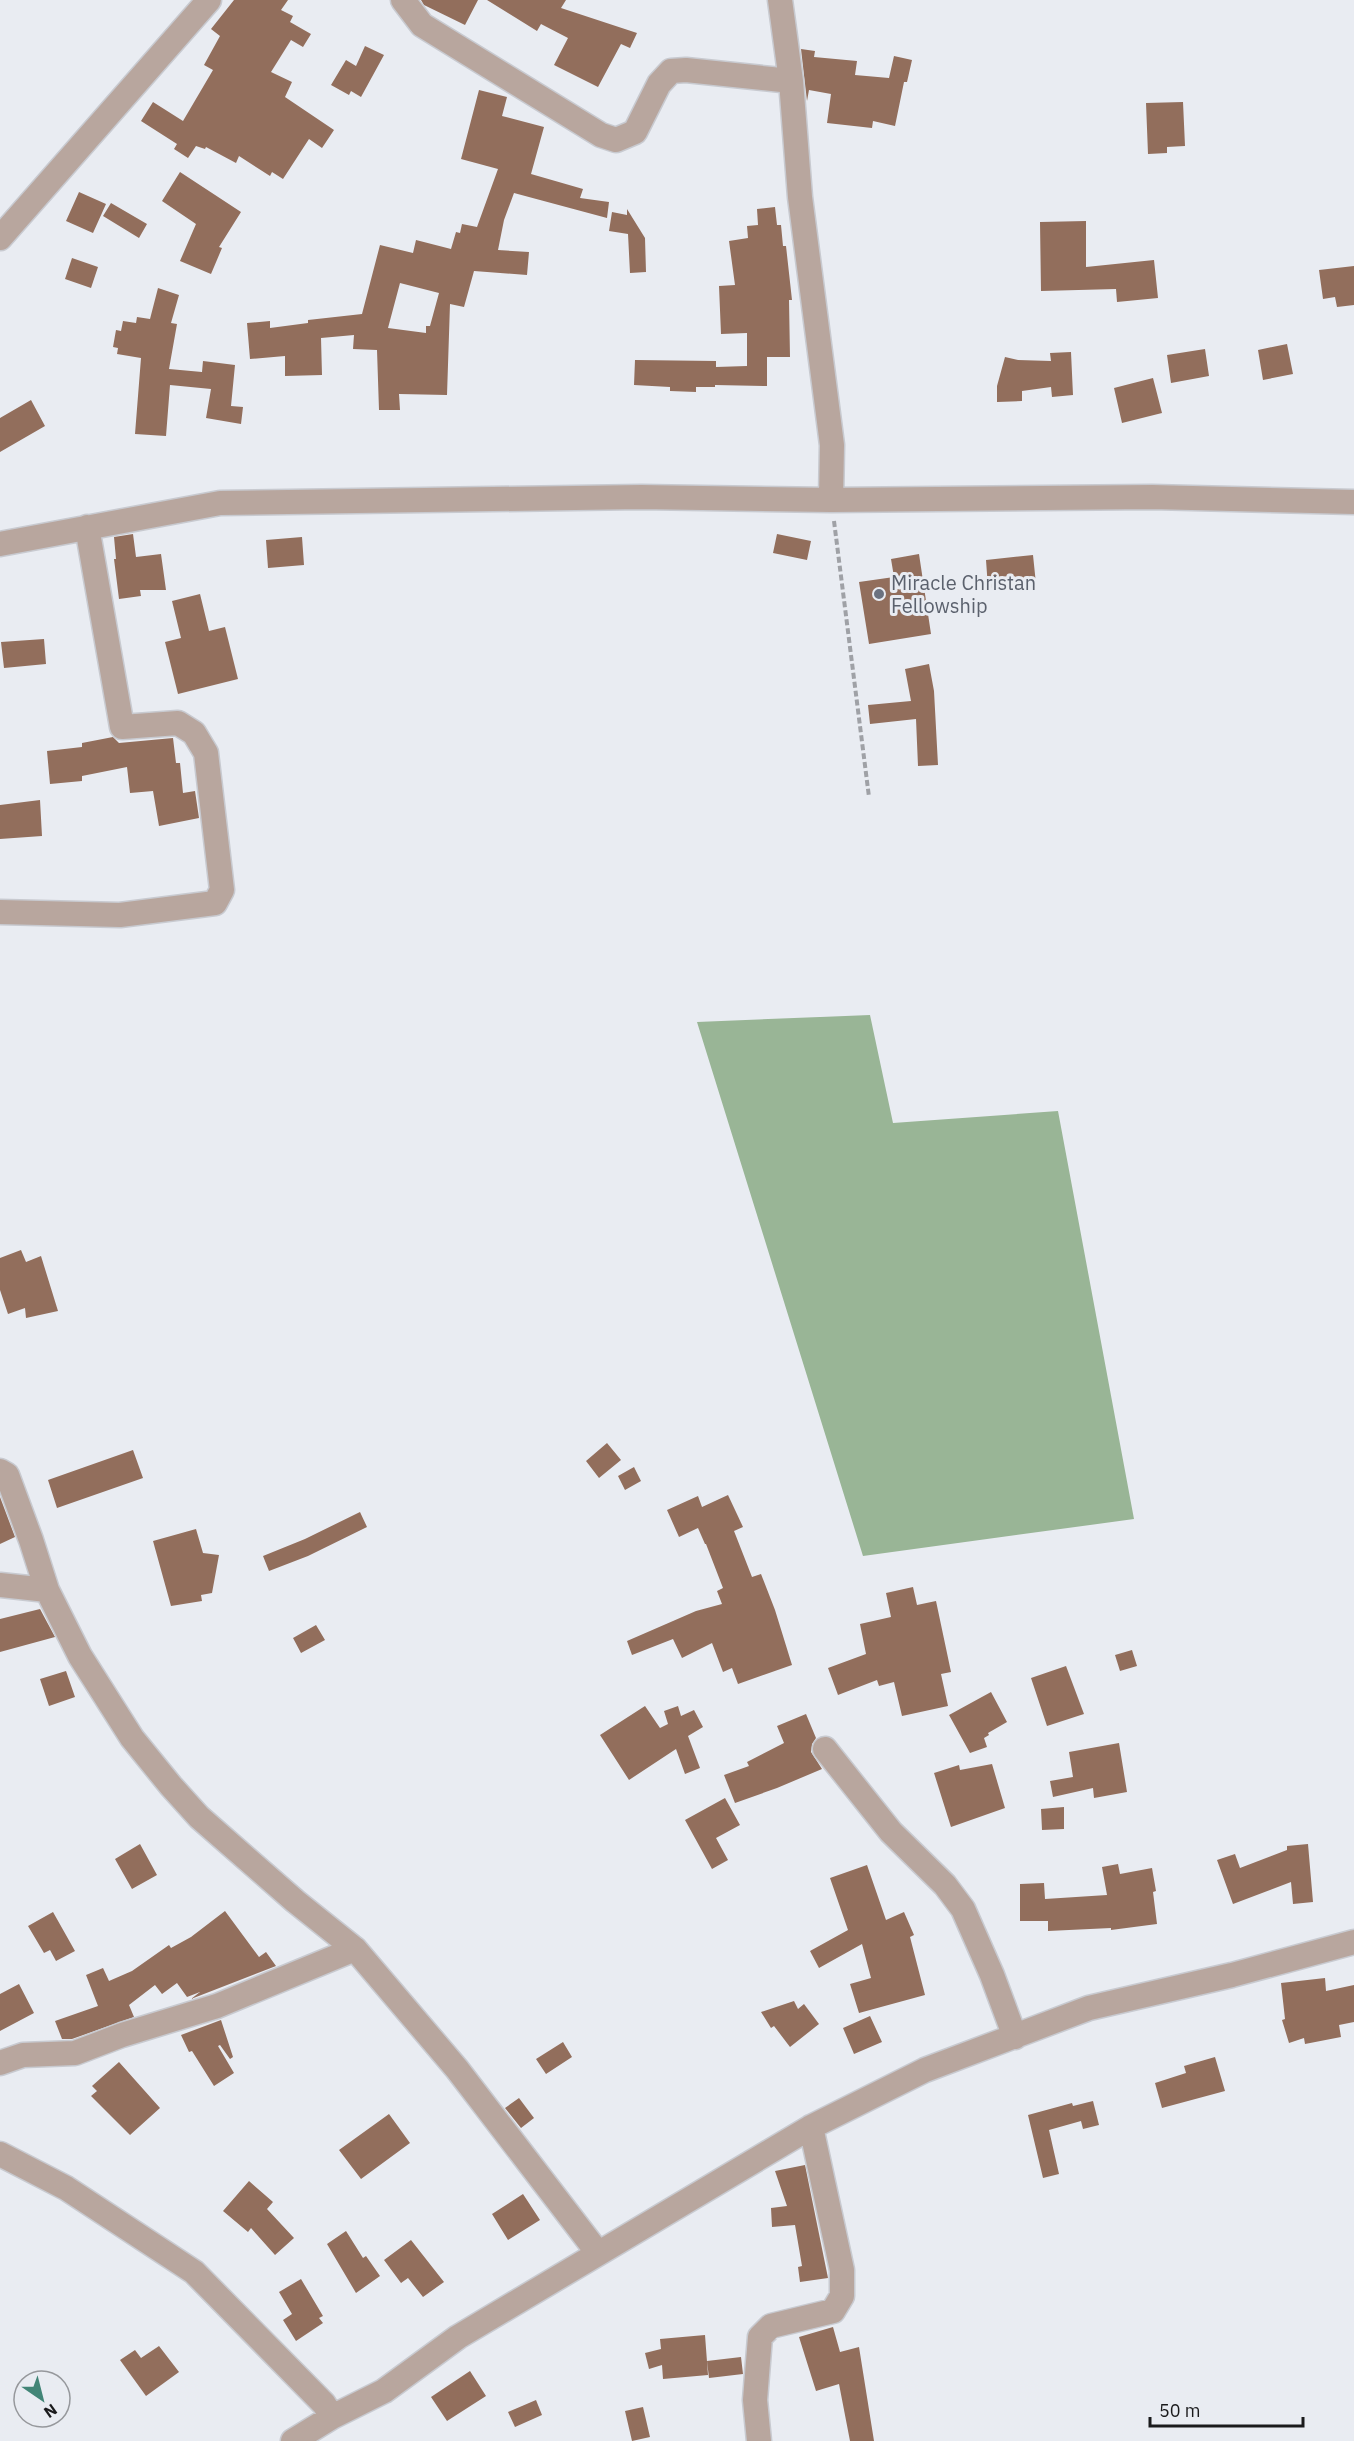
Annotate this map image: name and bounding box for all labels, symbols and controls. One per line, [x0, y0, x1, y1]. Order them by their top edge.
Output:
place label: Miracle Christan Fellowship [891, 569, 1036, 619]
marker: Miracle Christan Fellowship [872, 587, 886, 601]
north arrow [12, 2369, 72, 2429]
scale bar [1150, 2390, 1303, 2428]
text: 50 m [1159, 2399, 1201, 2422]
text: N [40, 2400, 61, 2423]

